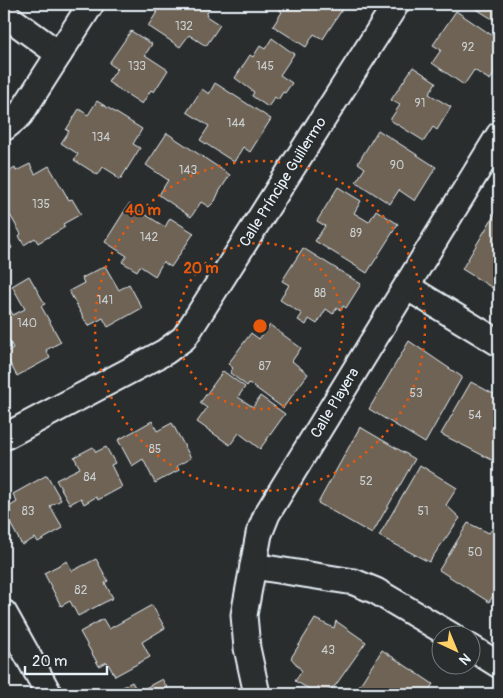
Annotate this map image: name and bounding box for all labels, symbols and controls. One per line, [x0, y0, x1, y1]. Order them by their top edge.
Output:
house number: 132 [175, 19, 193, 34]
house number: 92 [462, 40, 475, 55]
house number: 133 [128, 59, 146, 74]
house number: 145 [256, 59, 274, 74]
house number: 91 [415, 96, 425, 111]
street label: Calle Príncipe Guillermo [235, 114, 331, 250]
house number: 144 [227, 116, 245, 131]
house number: 134 [92, 130, 110, 145]
house number: 90 [390, 158, 404, 173]
house number: 143 [179, 163, 197, 178]
house number: 135 [32, 197, 50, 212]
text: 40 m [125, 201, 161, 220]
house number: 89 [350, 226, 362, 241]
house number: 142 [140, 230, 158, 245]
text: 20 m [183, 259, 219, 278]
house number: 88 [314, 286, 326, 301]
house number: 141 [97, 293, 113, 308]
house number: 140 [17, 316, 37, 331]
centre of rings [251, 317, 269, 335]
house number: 87 [259, 359, 272, 374]
street label: Calle Playera [307, 364, 363, 442]
house number: 53 [409, 386, 423, 401]
house number: 54 [468, 408, 482, 423]
house number: 85 [149, 442, 161, 457]
house number: 84 [83, 470, 97, 485]
house number: 52 [359, 474, 373, 489]
house number: 83 [22, 504, 35, 519]
house number: 51 [417, 504, 429, 519]
house number: 50 [468, 545, 482, 560]
house number: 82 [75, 583, 88, 598]
north arrow [430, 626, 480, 676]
scale bar [25, 643, 108, 675]
house number: 43 [321, 643, 335, 658]
text: N [455, 650, 474, 668]
text: 20 m [32, 652, 67, 671]

